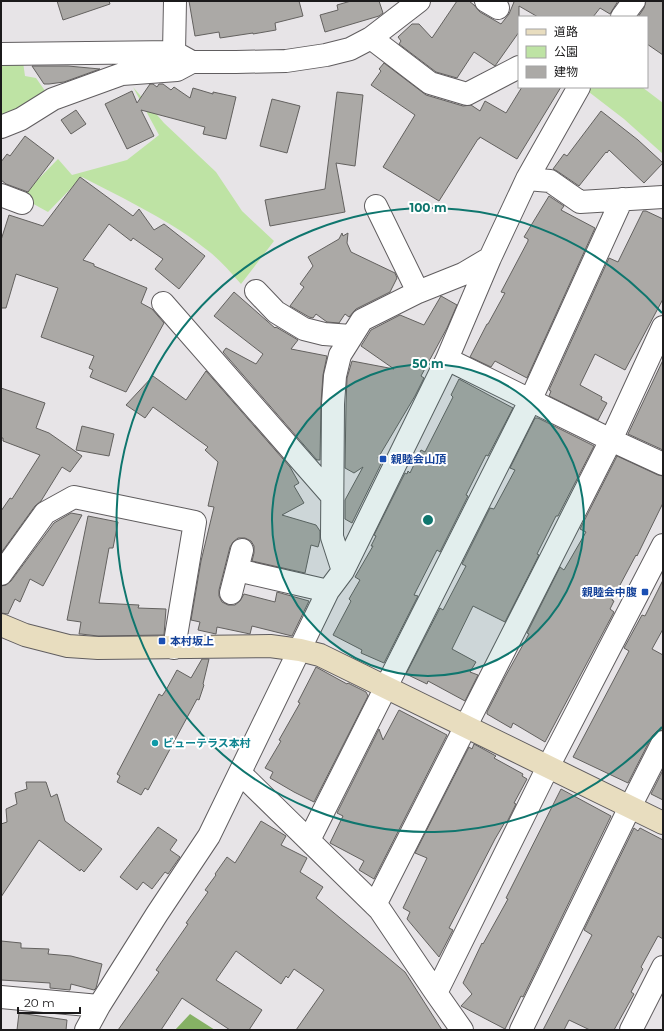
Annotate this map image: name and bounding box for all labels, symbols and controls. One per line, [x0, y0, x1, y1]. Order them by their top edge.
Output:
legend [518, 16, 648, 88]
text: 道路 [554, 24, 578, 39]
text: 公園 [554, 44, 578, 59]
text: 建物 [554, 64, 578, 79]
text: 100 m [410, 200, 446, 215]
text: 50 m [412, 356, 444, 371]
place label: 親睦会山頂 [391, 452, 447, 466]
marker: 親睦会山頂 [378, 454, 388, 464]
centre of rings [421, 513, 435, 527]
place label: 親睦会中腹 [582, 585, 637, 599]
marker: 親睦会中腹 [640, 587, 650, 597]
place label: 本村坂上 [170, 634, 214, 648]
marker: 本村坂上 [157, 636, 167, 646]
place label: ビューテラス本村 [163, 736, 251, 750]
marker: ビューテラス本村 [150, 738, 160, 748]
scale bar [18, 989, 80, 1015]
text: 20 m [24, 995, 55, 1010]

